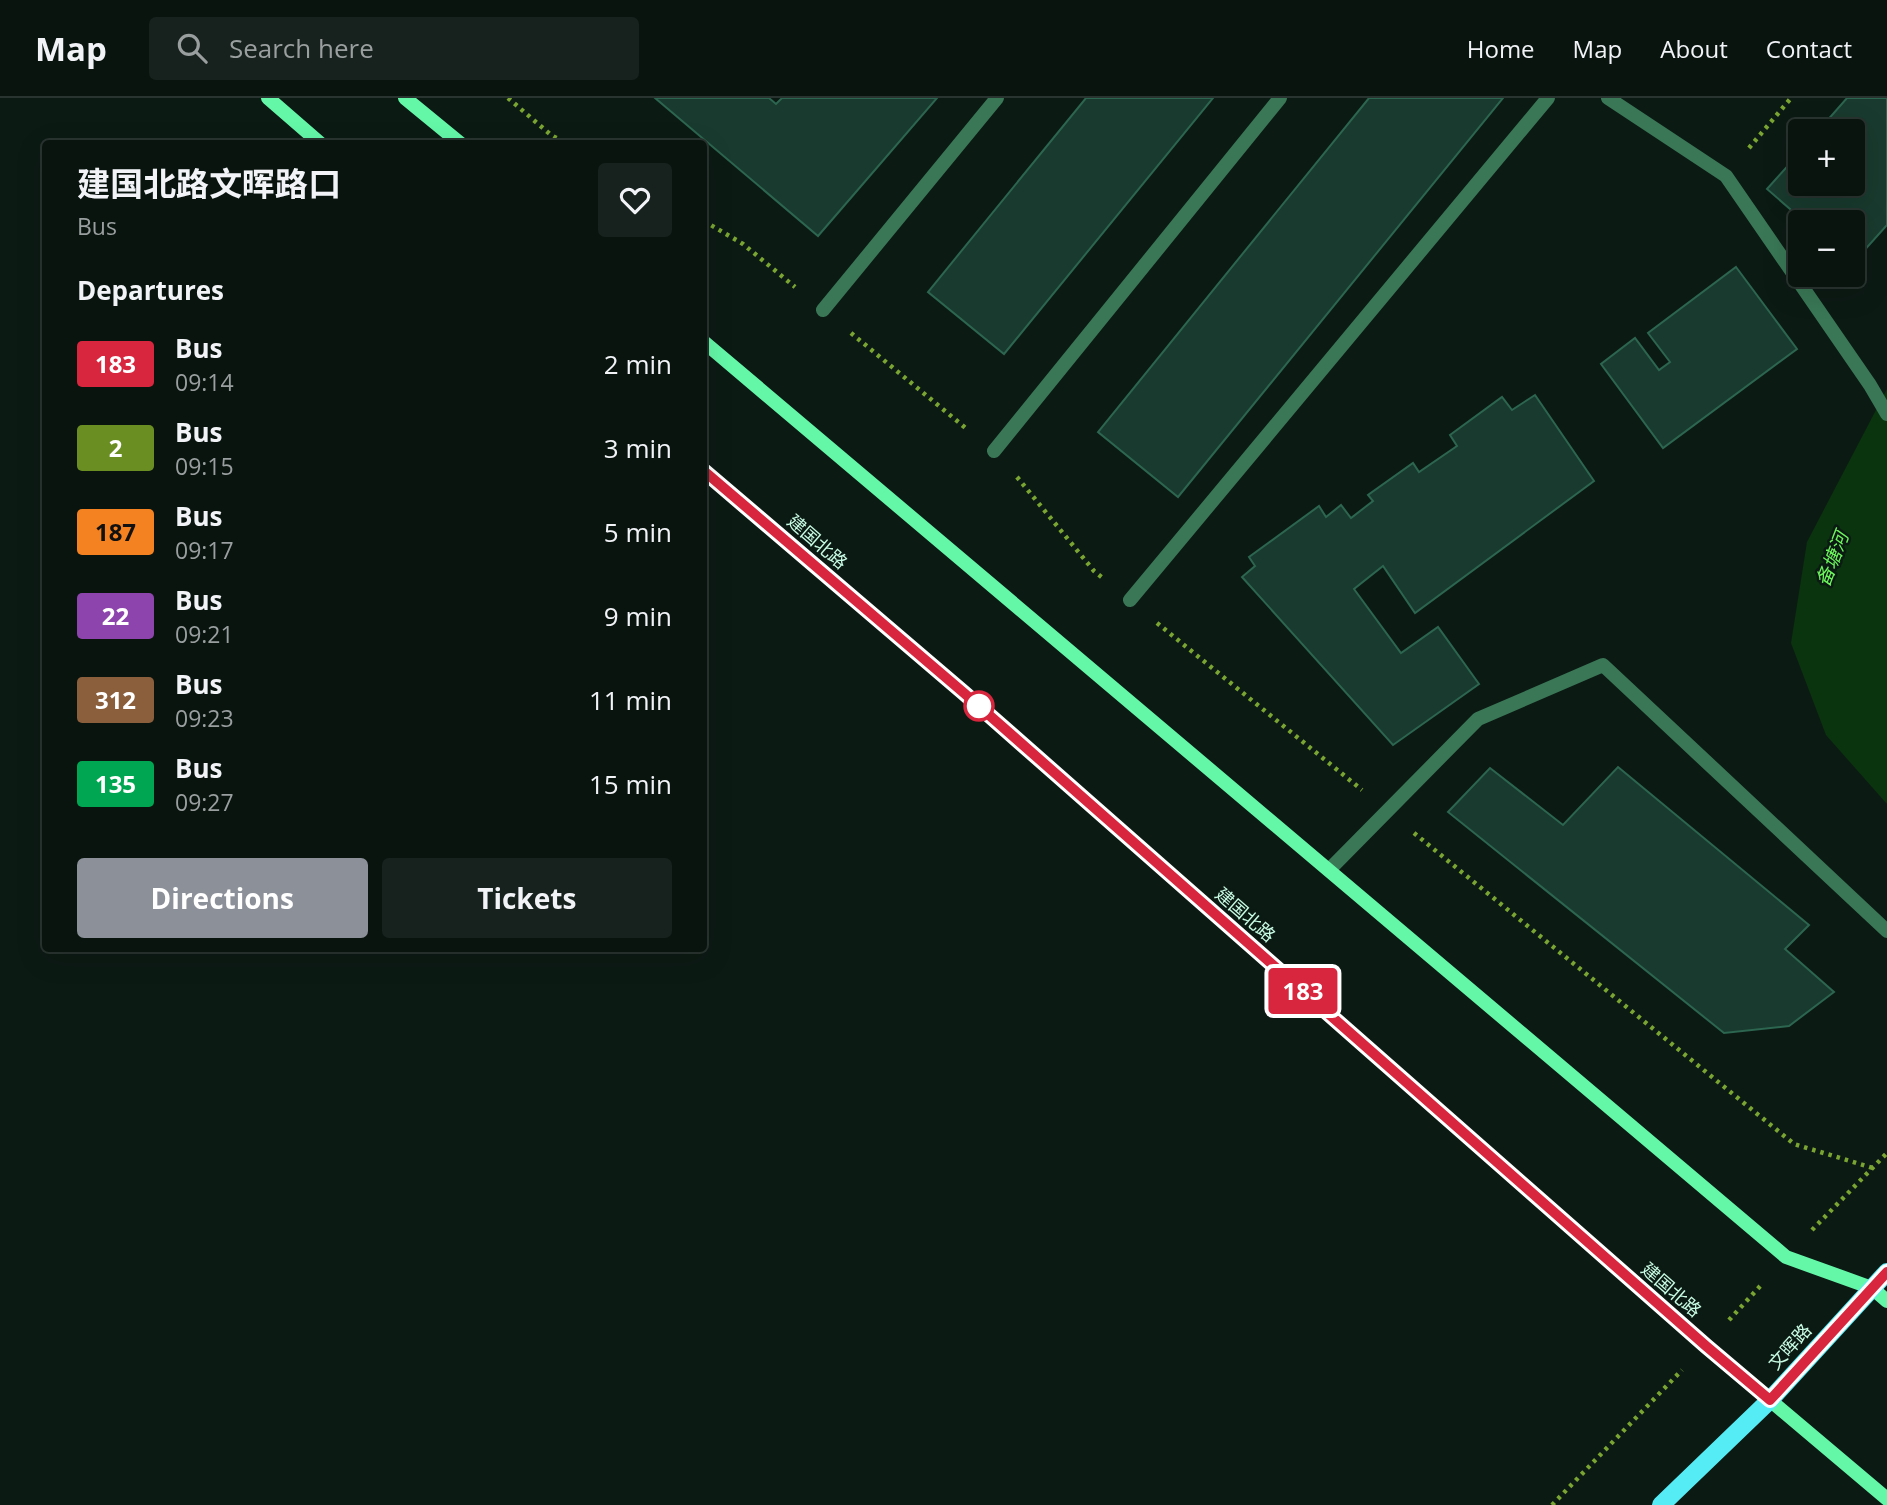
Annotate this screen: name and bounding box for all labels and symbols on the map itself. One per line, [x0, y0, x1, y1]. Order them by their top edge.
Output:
street label: 建国北路 [783, 509, 853, 574]
water label: 备塘河 [1810, 524, 1856, 590]
unlabelled marker [964, 691, 994, 721]
street label: 建国北路 [1211, 882, 1281, 947]
line badge: 183 [1263, 968, 1343, 1014]
street label: 建国北路 [1637, 1257, 1707, 1322]
street label: 文晖路 [1762, 1318, 1816, 1374]

